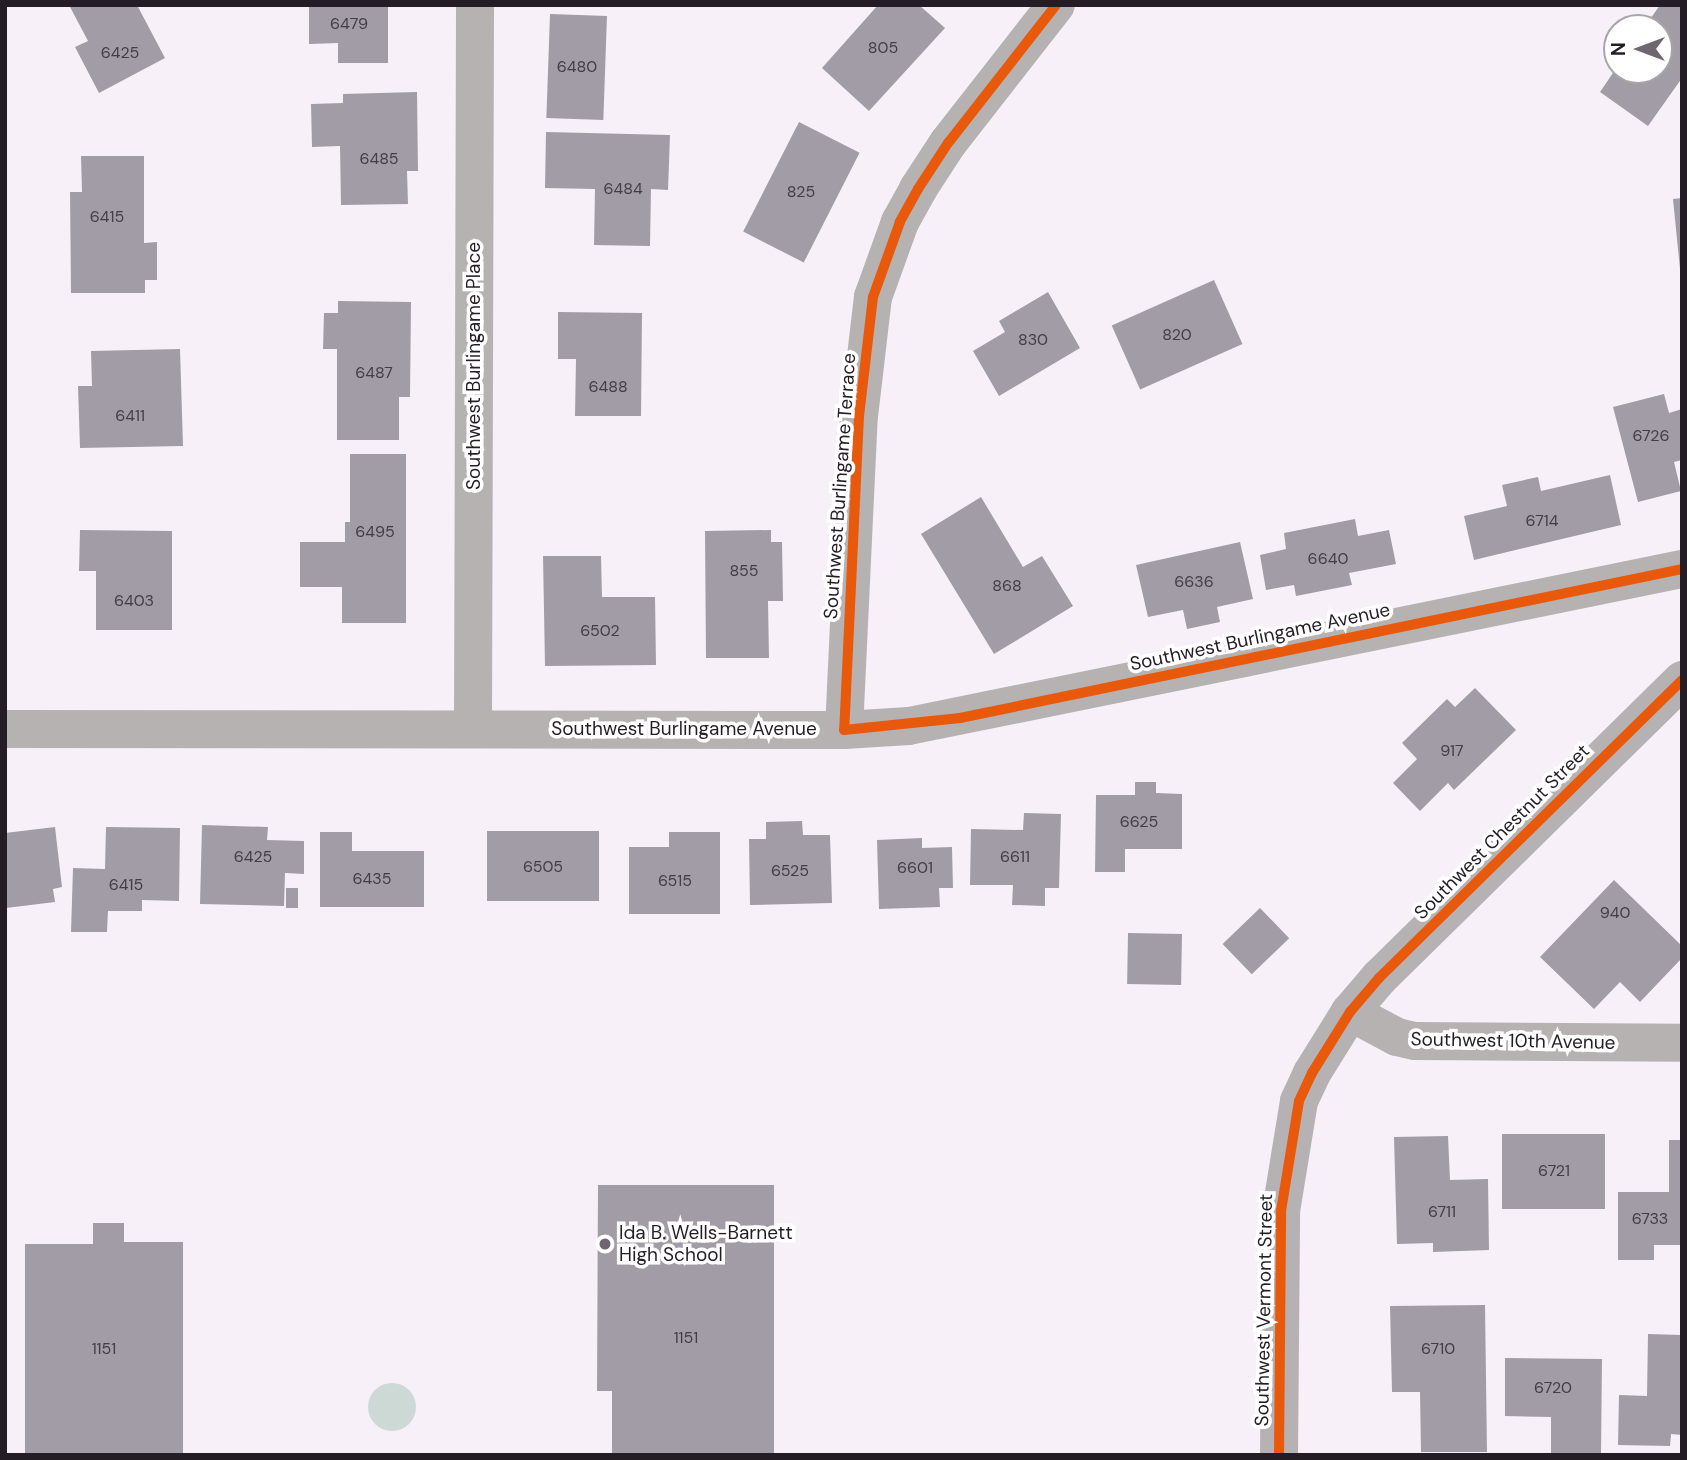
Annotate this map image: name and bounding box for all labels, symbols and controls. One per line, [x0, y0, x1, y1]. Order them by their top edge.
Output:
house number: 6479 [330, 14, 368, 34]
north arrow [1603, 14, 1673, 84]
house number: 805 [868, 38, 898, 58]
text: N [1606, 42, 1631, 56]
house number: 6425 [101, 43, 139, 63]
house number: 6480 [557, 57, 597, 77]
house number: 6485 [359, 149, 399, 169]
house number: 6484 [603, 179, 643, 199]
house number: 825 [787, 182, 815, 202]
house number: 6415 [90, 207, 124, 227]
street label: Southwest Burlingame Place [463, 242, 485, 490]
house number: 820 [1162, 325, 1192, 345]
house number: 830 [1018, 330, 1048, 350]
street label: Southwest Burlingame Terrace [819, 352, 861, 620]
house number: 6487 [355, 363, 393, 383]
house number: 6488 [588, 377, 628, 397]
house number: 6411 [115, 406, 145, 426]
house number: 6726 [1632, 426, 1670, 446]
house number: 6714 [1526, 511, 1558, 531]
house number: 6495 [355, 522, 395, 542]
house number: 6640 [1308, 549, 1348, 569]
house number: 855 [729, 561, 759, 581]
house number: 6636 [1174, 572, 1214, 592]
house number: 868 [992, 576, 1022, 596]
house number: 6403 [114, 591, 154, 611]
street label: Southwest Burlingame Avenue [1128, 598, 1392, 676]
house number: 6502 [580, 621, 620, 641]
street label: Southwest Burlingame Avenue [551, 718, 817, 740]
street label: Southwest Chestnut Street [1410, 740, 1594, 924]
house number: 917 [1440, 741, 1464, 761]
house number: 6625 [1120, 812, 1158, 832]
house number: 6425 [234, 847, 272, 867]
house number: 6611 [1000, 847, 1030, 867]
house number: 6505 [523, 857, 563, 877]
house number: 6601 [897, 858, 933, 878]
house number: 6525 [771, 861, 809, 881]
house number: 6435 [353, 869, 391, 889]
house number: 6515 [658, 871, 692, 891]
house number: 6415 [109, 875, 143, 895]
house number: 940 [1600, 903, 1630, 923]
street label: Southwest 10th Avenue [1410, 1028, 1616, 1054]
house number: 6721 [1538, 1161, 1570, 1181]
street label: Southwest Vermont Street [1251, 1193, 1277, 1427]
house number: 6711 [1428, 1202, 1456, 1222]
house number: 6733 [1632, 1209, 1668, 1229]
place label: Ida B. Wells-Barnett High School [619, 1222, 793, 1266]
marker: Ida B. Wells-Barnett High School [597, 1236, 613, 1252]
house number: 1151 [674, 1328, 698, 1348]
house number: 1151 [92, 1339, 116, 1359]
house number: 6710 [1421, 1339, 1455, 1359]
house number: 6720 [1534, 1378, 1572, 1398]

